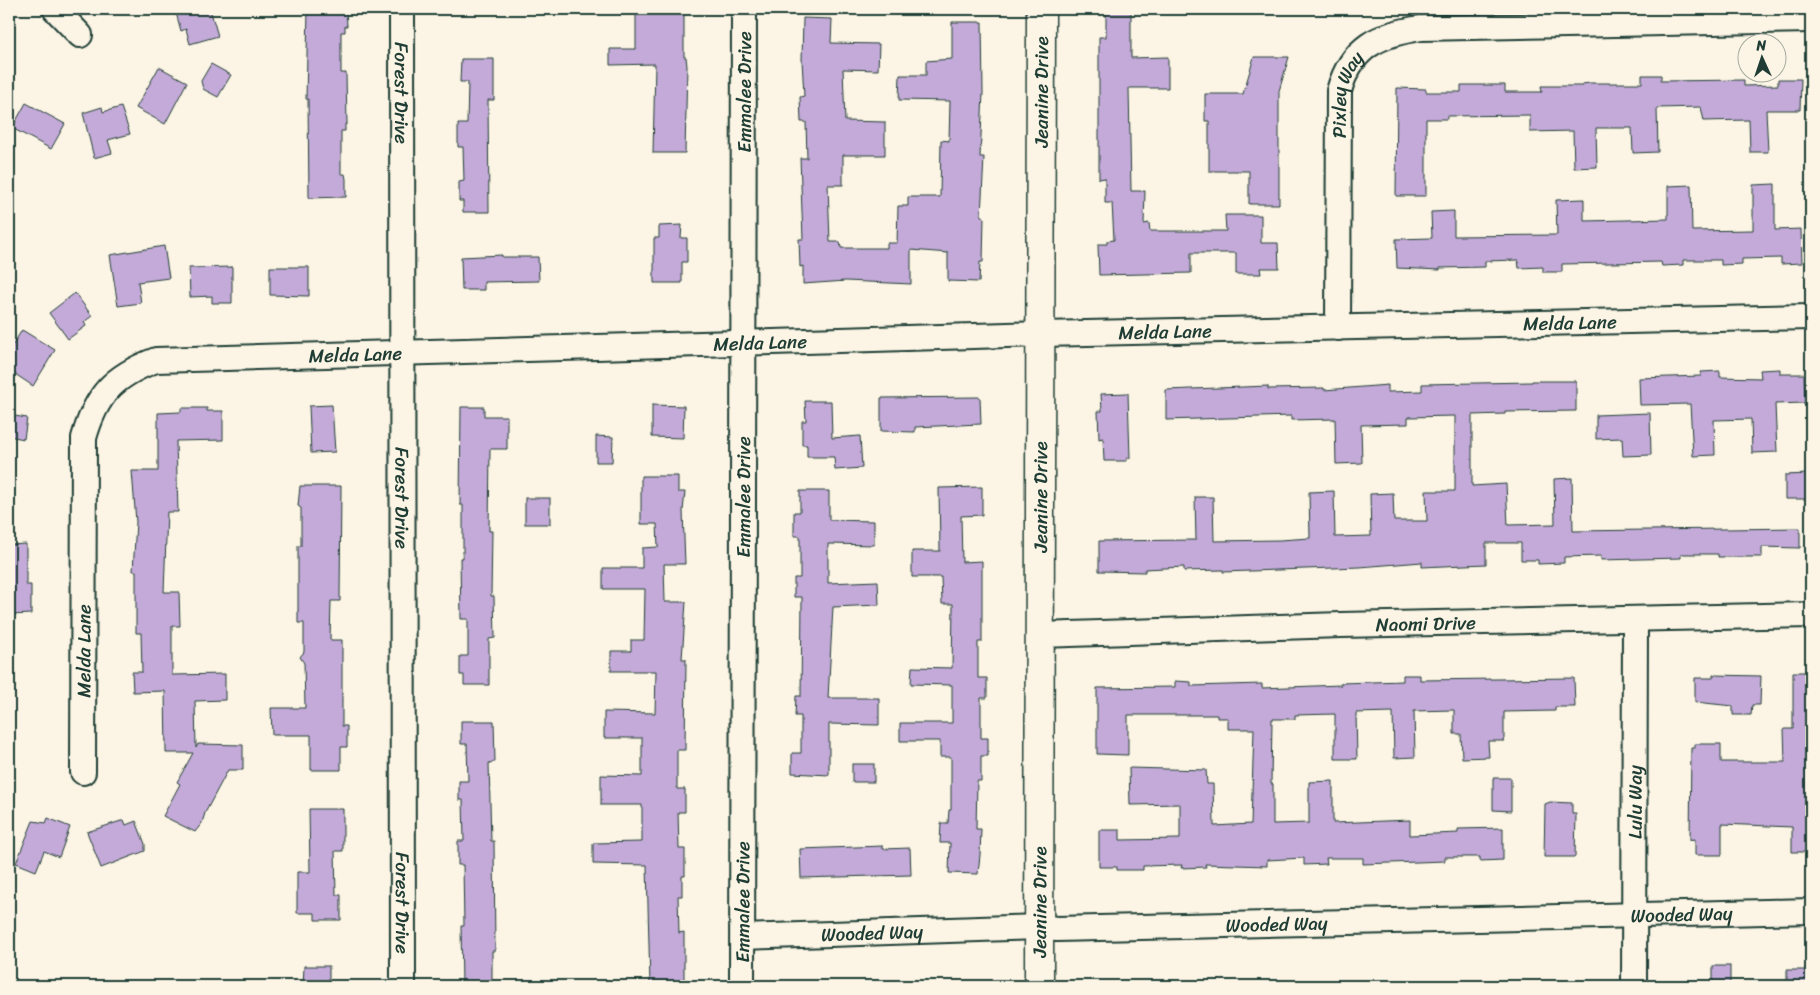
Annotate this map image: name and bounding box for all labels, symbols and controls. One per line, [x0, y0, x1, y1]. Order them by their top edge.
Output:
street label: Emmalee Drive [728, 31, 761, 153]
north arrow [1738, 32, 1788, 82]
text: N [1755, 33, 1767, 58]
street label: Jeanine Drive [1025, 36, 1058, 149]
street label: Forest Drive [385, 42, 418, 144]
street label: Pixley Way [1323, 43, 1372, 138]
street label: Melda Lane [1523, 305, 1617, 340]
street label: Melda Lane [1118, 314, 1212, 349]
street label: Melda Lane [713, 325, 808, 361]
street label: Melda Lane [308, 337, 403, 373]
street label: Emmalee Drive [727, 436, 760, 558]
street label: Jeanine Drive [1024, 441, 1057, 554]
street label: Forest Drive [385, 447, 419, 549]
street label: Melda Lane [67, 604, 101, 698]
street label: Naomi Drive [1375, 606, 1476, 641]
street label: Lulu Way [1618, 765, 1652, 839]
street label: Emmalee Drive [726, 841, 759, 963]
street label: Jeanine Drive [1023, 846, 1056, 959]
street label: Forest Drive [386, 852, 419, 954]
street label: Wooded Way [1630, 897, 1733, 932]
street label: Wooded Way [1225, 907, 1328, 942]
street label: Wooded Way [820, 915, 924, 951]

